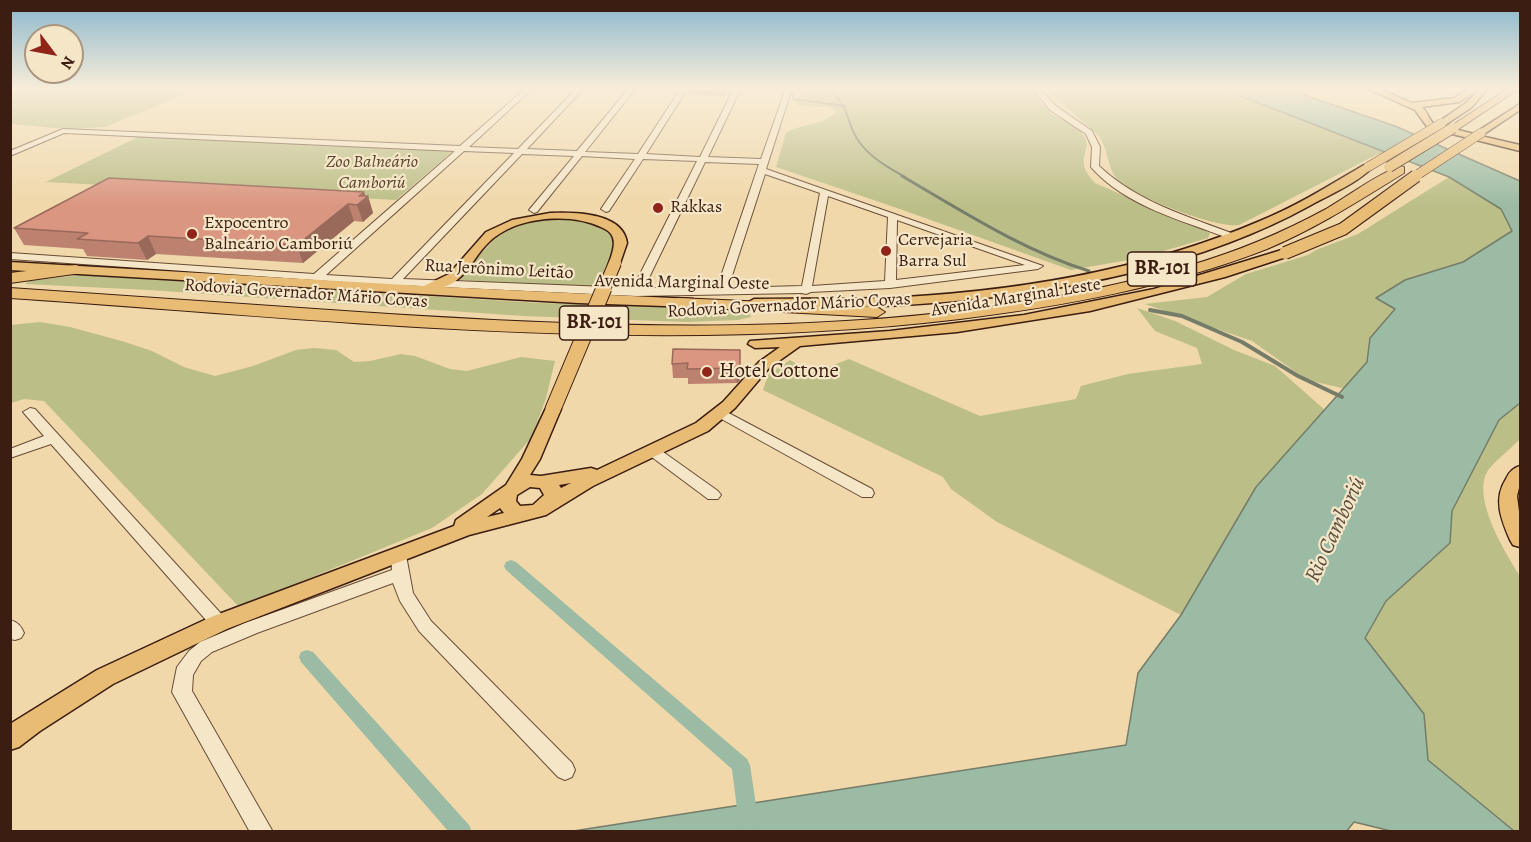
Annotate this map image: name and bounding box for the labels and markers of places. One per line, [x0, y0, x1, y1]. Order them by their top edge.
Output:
place label: Rakkas [670, 197, 722, 219]
marker: Rakkas [651, 201, 665, 215]
place label: Expocentro Balneário Camboriú [204, 213, 353, 256]
marker: Expocentro Balneário Camboriú [185, 227, 199, 241]
place label: Cervejaria Barra Sul [898, 230, 973, 272]
marker: Cervejaria Barra Sul [879, 244, 893, 258]
place label: Hotel Cottone [719, 359, 839, 385]
marker: Hotel Cottone [700, 365, 714, 379]

